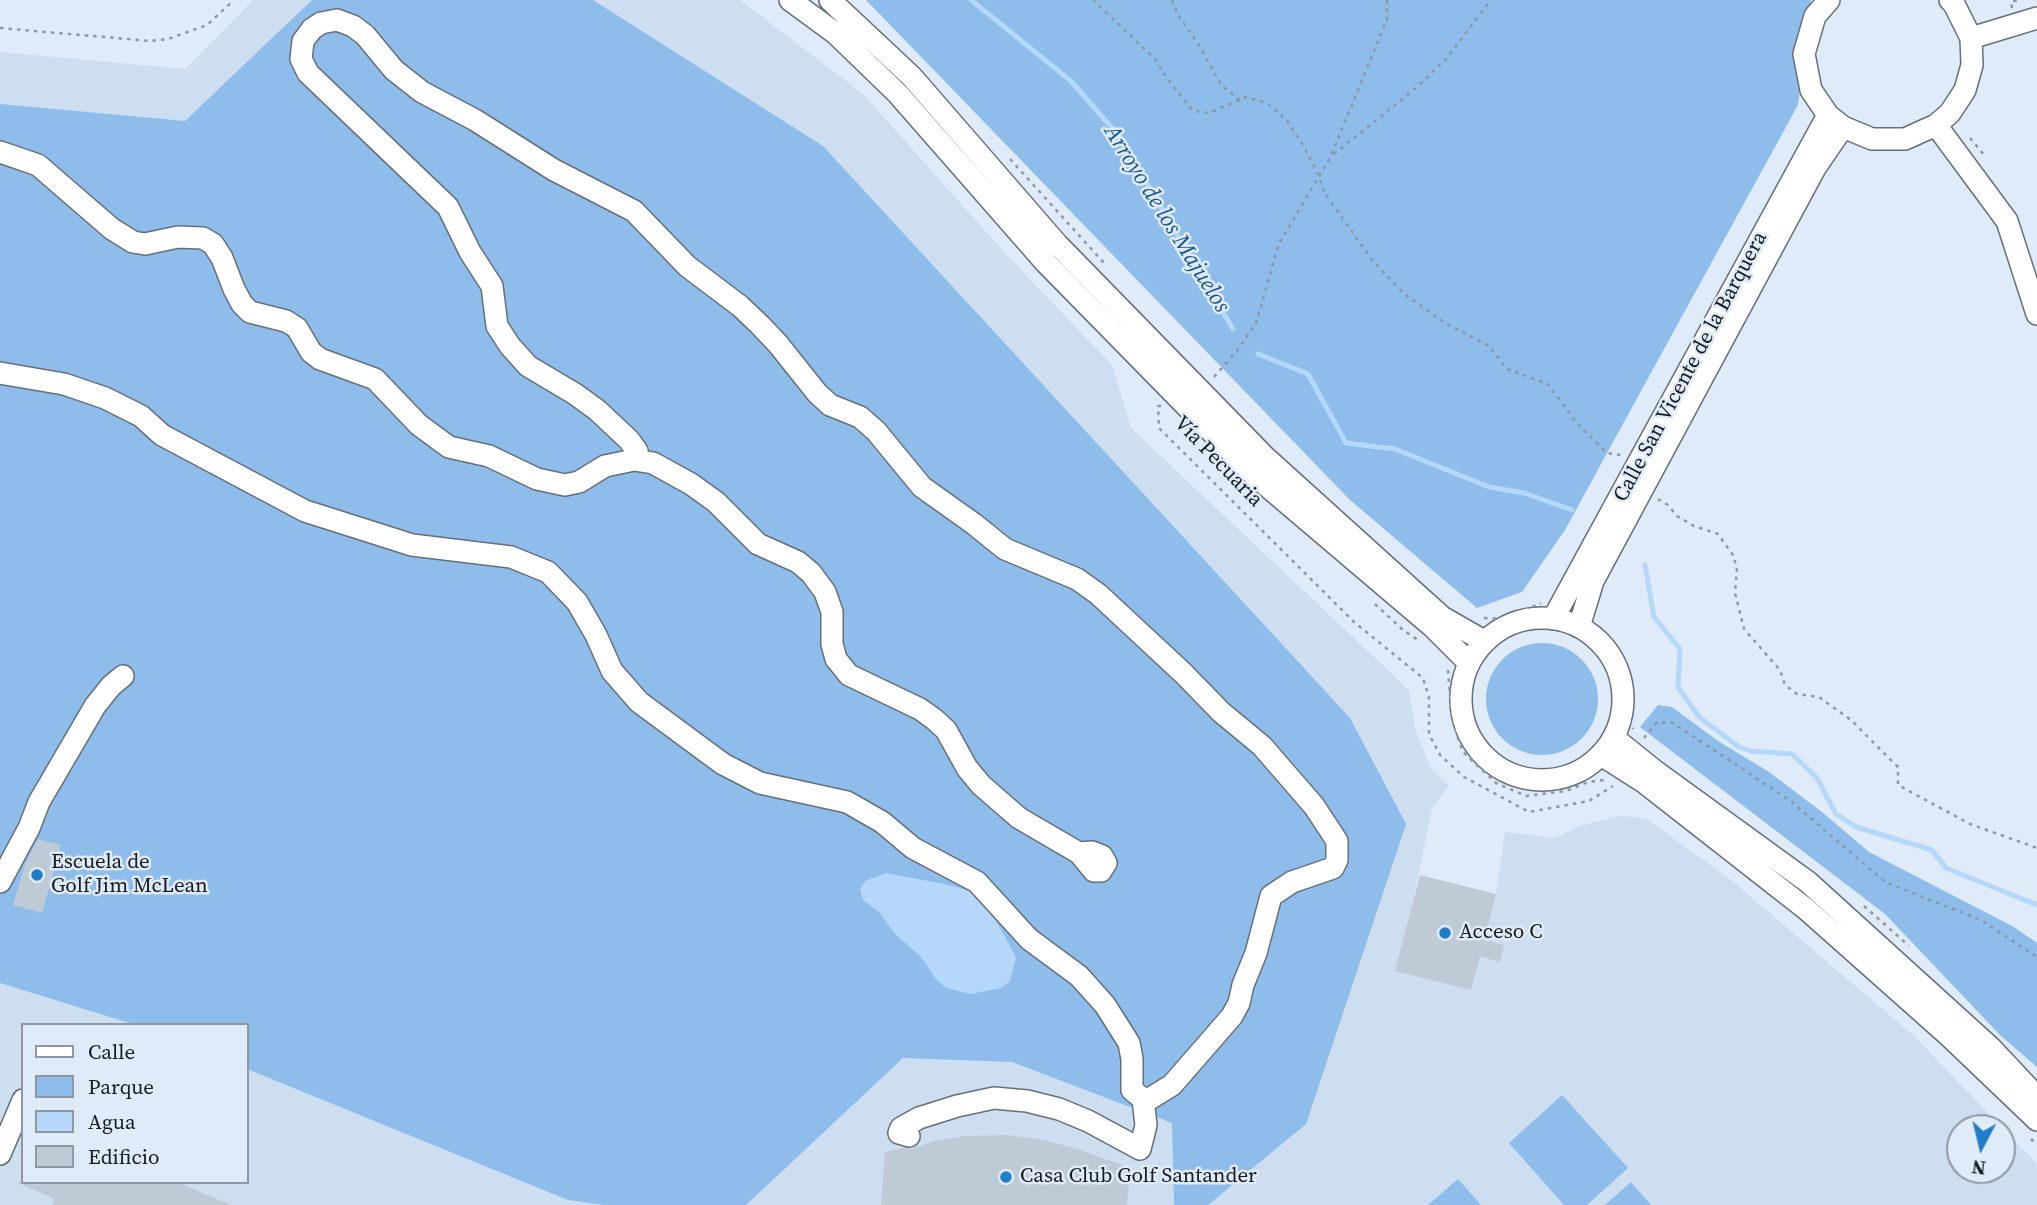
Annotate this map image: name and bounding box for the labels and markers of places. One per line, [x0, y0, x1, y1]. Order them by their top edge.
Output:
place label: Escuela de Golf Jim McLean [51, 850, 208, 900]
marker: Escuela de Golf Jim McLean [29, 867, 45, 883]
place label: Acceso C [1459, 920, 1543, 946]
marker: Acceso C [1437, 925, 1453, 941]
place label: Casa Club Golf Santander [1020, 1164, 1257, 1190]
marker: Casa Club Golf Santander [998, 1169, 1014, 1185]

